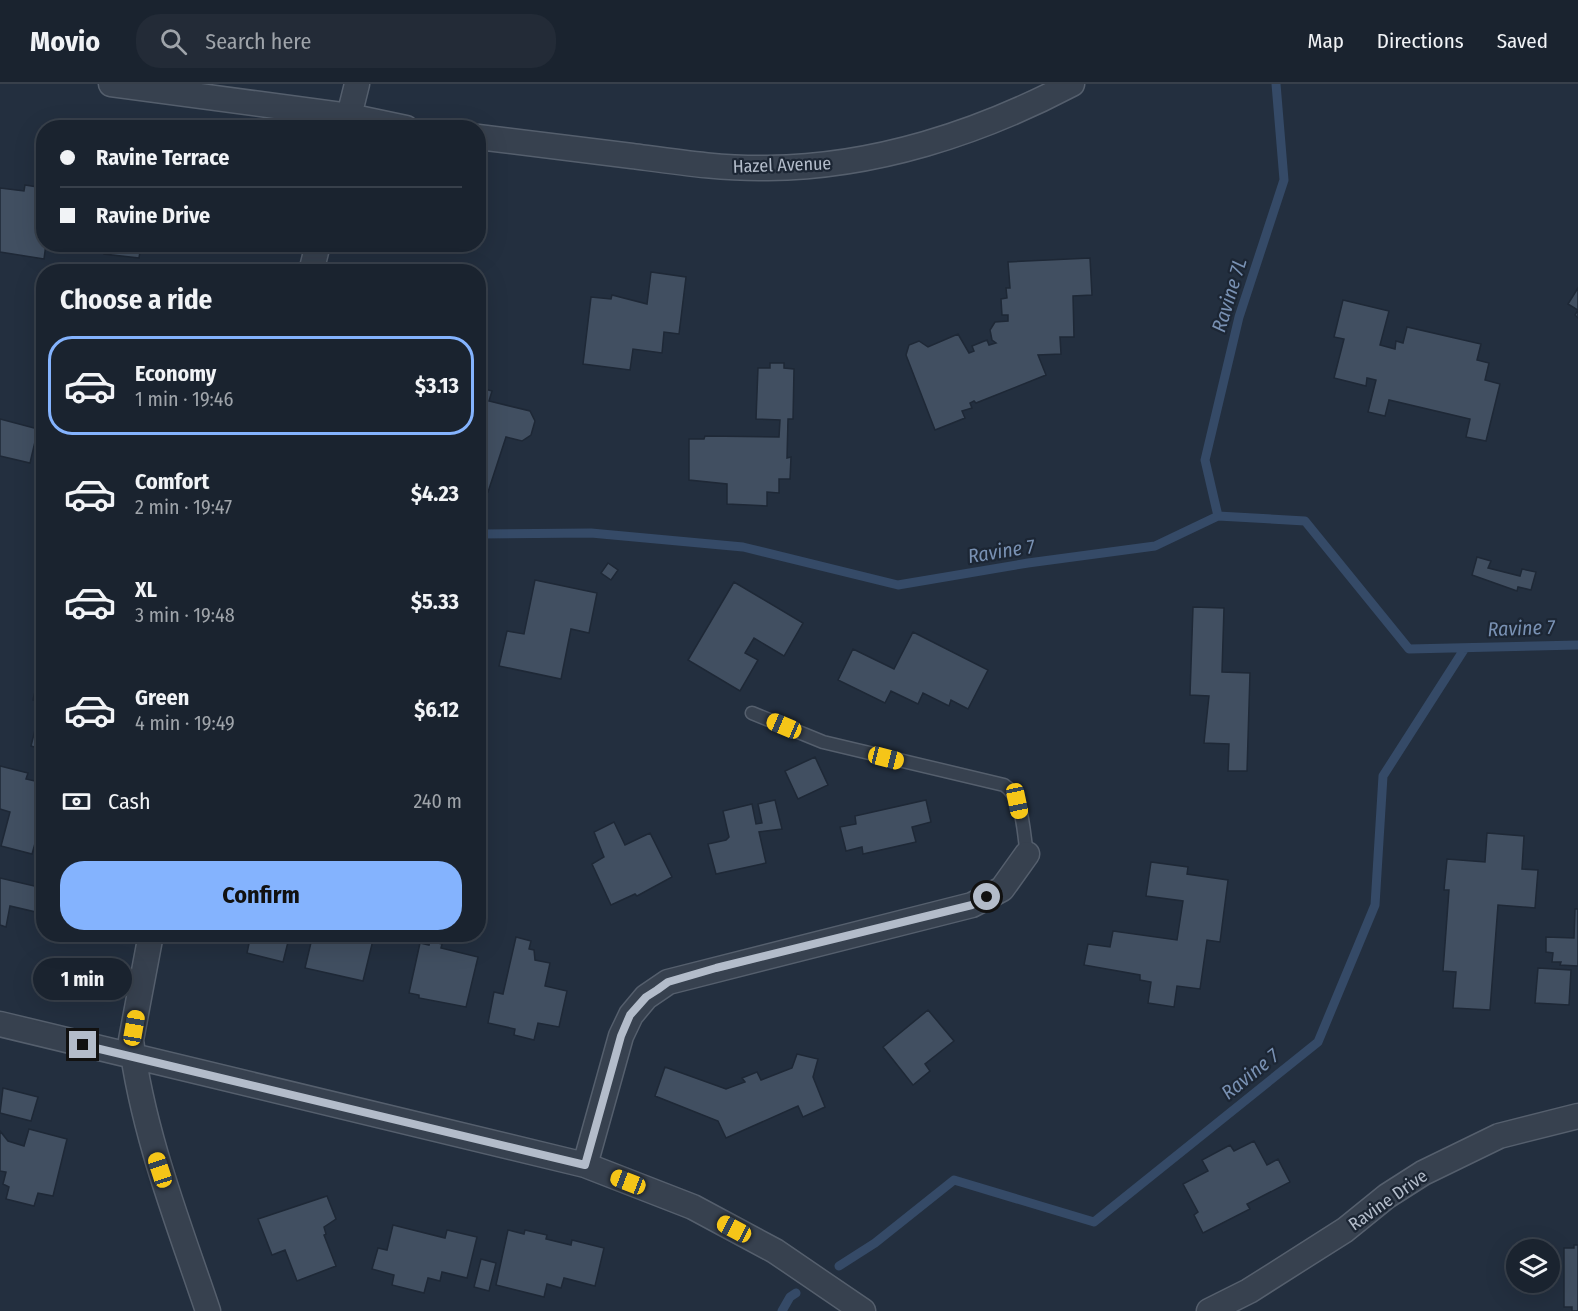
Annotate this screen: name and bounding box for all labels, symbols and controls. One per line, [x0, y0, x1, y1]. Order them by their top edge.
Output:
search box [136, 14, 556, 68]
text: Movio [30, 25, 100, 58]
icon: search [157, 25, 190, 58]
text: Search here [205, 28, 311, 55]
text: Map [1307, 28, 1344, 54]
text: Directions [1377, 28, 1464, 54]
text: Saved [1497, 28, 1548, 54]
text: Ravine Terrace [96, 144, 229, 171]
street label: Hazel Avenue [732, 152, 832, 178]
text: Ravine Drive [96, 202, 210, 229]
water label: Ravine 7L [1206, 255, 1252, 335]
text: Choose a ride [60, 284, 212, 316]
icon: car [63, 359, 117, 413]
text: Economy [135, 360, 216, 387]
text: $3.13 [415, 372, 459, 399]
text: 1 min · 19:46 [135, 387, 233, 411]
icon: car [63, 467, 117, 521]
text: Comfort [135, 468, 209, 495]
text: $4.23 [411, 480, 459, 507]
text: 2 min · 19:47 [135, 495, 232, 519]
water label: Ravine 7 [966, 534, 1037, 568]
icon: car [63, 575, 117, 629]
text: XL [135, 576, 157, 603]
text: $5.33 [411, 588, 459, 615]
text: 3 min · 19:48 [135, 603, 235, 627]
water label: Ravine 7 [1487, 615, 1556, 641]
icon: car [63, 683, 117, 737]
text: Green [135, 684, 189, 711]
text: $6.12 [414, 696, 459, 723]
text: 4 min · 19:49 [135, 711, 235, 735]
car [764, 711, 804, 741]
car [866, 745, 906, 771]
car [1004, 782, 1030, 820]
icon: cash [60, 785, 93, 818]
text: Cash [108, 788, 151, 815]
text: 240 m [413, 789, 462, 813]
button: Confirm [60, 861, 462, 930]
route start [973, 883, 1000, 910]
callout: 1 min [34, 958, 132, 1000]
text: 1 min [61, 967, 104, 991]
car [122, 1009, 146, 1047]
route end [69, 1031, 96, 1058]
water label: Ravine 7 [1216, 1043, 1284, 1104]
car [146, 1150, 174, 1190]
street label: Ravine Drive [1344, 1165, 1432, 1235]
car [608, 1167, 648, 1197]
car [714, 1213, 754, 1245]
map controls [1506, 1239, 1560, 1293]
button: layers [1506, 1239, 1560, 1293]

